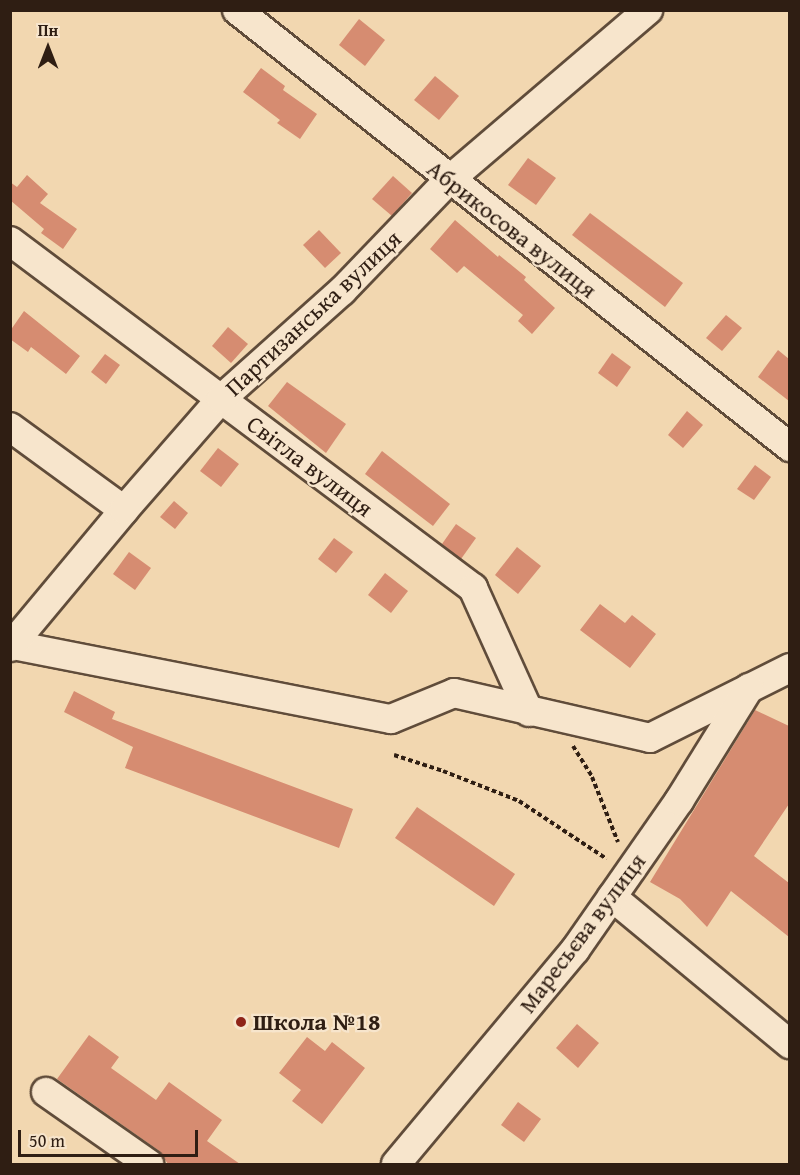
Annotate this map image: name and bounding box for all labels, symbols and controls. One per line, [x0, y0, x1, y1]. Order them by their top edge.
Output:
north arrow [18, 18, 78, 78]
text: Пн [38, 18, 58, 42]
street label: Абрикосова вулиця [421, 154, 603, 304]
street label: Партизанська вулиця [219, 224, 407, 402]
street label: Світла вулиця [241, 409, 379, 523]
street label: Маресьєва вулиця [513, 847, 651, 1019]
place label: Школа №18 [253, 1008, 380, 1036]
marker: Школа №18 [234, 1015, 248, 1029]
scale bar [21, 1118, 201, 1156]
text: 50 m [29, 1127, 65, 1154]

